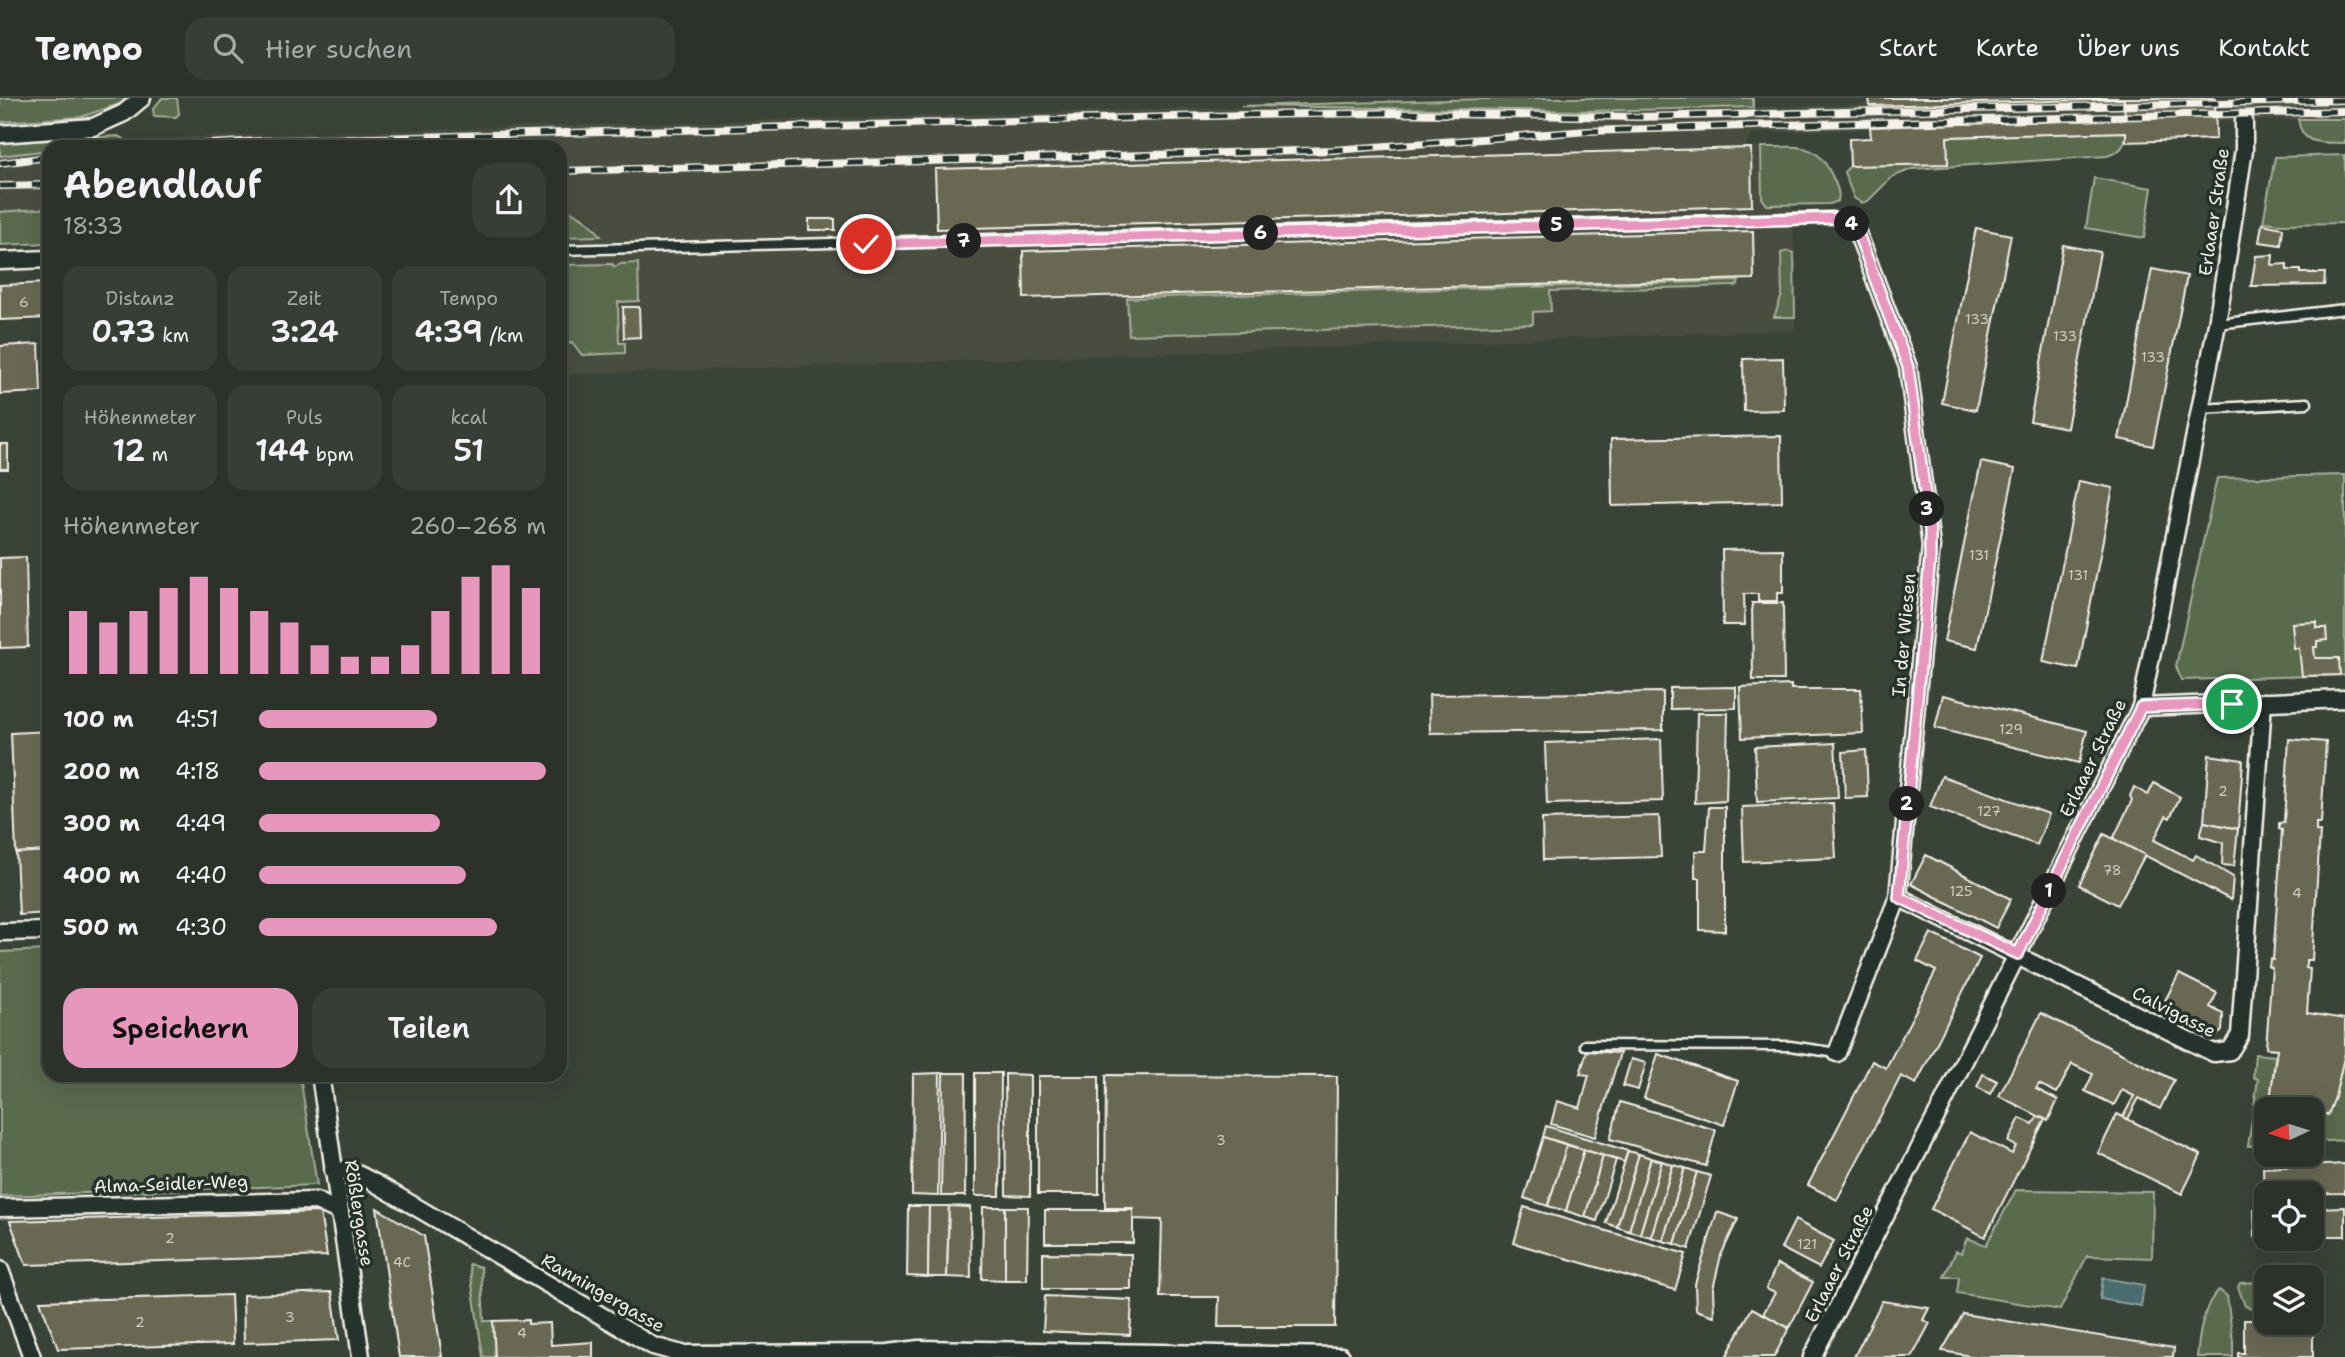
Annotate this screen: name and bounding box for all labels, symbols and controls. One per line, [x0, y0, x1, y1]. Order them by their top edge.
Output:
search box [185, 17, 675, 80]
text: Tempo [35, 26, 143, 71]
icon: search [209, 29, 247, 67]
text: Hier suchen [265, 31, 412, 66]
text: Start [1879, 32, 1938, 64]
text: Karte [1976, 32, 2039, 64]
text: Über uns [2077, 32, 2180, 64]
text: Kontakt [2218, 32, 2310, 64]
street label: Erlaaer Straße [2193, 147, 2235, 277]
text: Abendlauf [63, 159, 262, 210]
button: share [472, 163, 546, 237]
pin: 4 [1834, 206, 1870, 242]
pin: 5 [1540, 208, 1574, 242]
text: 18:33 [63, 211, 123, 241]
text: 4 [1845, 211, 1858, 236]
text: 5 [1551, 212, 1562, 237]
pin [836, 214, 896, 274]
pin: 6 [1244, 216, 1278, 250]
text: 6 [1254, 220, 1267, 245]
pin: 7 [946, 223, 982, 258]
icon: check [847, 225, 885, 263]
text: 7 [957, 228, 970, 253]
text: Distanz [106, 286, 175, 311]
text: Zeit [287, 286, 322, 311]
text: Tempo [440, 286, 498, 311]
house number: 6 [19, 293, 29, 311]
house number: 133 [1965, 310, 1989, 328]
text: 0.73 [91, 311, 156, 352]
text: 3:24 [270, 311, 339, 352]
text: 4:39 [414, 311, 483, 352]
text: km [156, 323, 189, 348]
text: /km [483, 323, 523, 348]
house number: 133 [2053, 327, 2077, 345]
house number: 133 [2141, 348, 2165, 366]
text: Höhenmeter [84, 405, 197, 430]
text: Puls [286, 405, 323, 430]
text: kcal [450, 405, 487, 430]
text: 12 [112, 430, 145, 471]
text: 144 [255, 430, 309, 471]
text: 51 [453, 430, 484, 471]
text: m [145, 442, 168, 467]
text: bpm [309, 442, 354, 467]
pin: 3 [1910, 492, 1944, 526]
text: 3 [1920, 496, 1933, 521]
text: Höhenmeter [63, 511, 200, 541]
text: 260–268 m [409, 511, 546, 541]
house number: 131 [1969, 546, 1989, 564]
house number: 131 [2068, 566, 2088, 584]
street label: In der Wiesen [1887, 572, 1921, 698]
pin [2202, 674, 2262, 734]
icon: arrive [2213, 685, 2251, 723]
street label: Erlaaer Straße [2054, 695, 2132, 821]
text: 100 m [63, 704, 134, 734]
text: 4:51 [175, 704, 219, 734]
house number: 129 [1999, 720, 2023, 738]
text: 200 m [63, 756, 140, 786]
text: 4:18 [175, 756, 220, 786]
house number: 2 [2218, 782, 2228, 800]
pin: 2 [1890, 786, 1924, 822]
text: 2 [1900, 791, 1913, 816]
house number: 127 [1977, 802, 2001, 820]
text: 300 m [63, 808, 140, 838]
text: 4:49 [175, 808, 226, 838]
text: 400 m [63, 860, 140, 890]
text: 4:40 [175, 860, 227, 890]
house number: 78 [2102, 861, 2122, 879]
pin: 1 [2032, 874, 2066, 908]
text: 1 [2044, 878, 2053, 903]
house number: 125 [1949, 882, 1973, 900]
house number: 4 [2292, 884, 2302, 902]
text: 500 m [63, 912, 138, 942]
text: 4:30 [175, 912, 227, 942]
street label: Calvigasse [2128, 981, 2220, 1043]
button: Speichern [63, 988, 298, 1068]
button: Teilen [312, 988, 546, 1068]
north arrow [2254, 1097, 2324, 1167]
map controls [2254, 1097, 2324, 1335]
house number: 3 [1216, 1131, 1226, 1149]
street label: Rößlergasse [339, 1158, 379, 1268]
street label: Alma-Seidler-Weg [93, 1169, 249, 1199]
button: locate [2254, 1181, 2324, 1251]
street label: Erlaaer Straße [1799, 1201, 1879, 1327]
house number: 2 [165, 1229, 175, 1247]
house number: 121 [1797, 1235, 1817, 1253]
street label: Ranningergasse [537, 1248, 669, 1338]
house number: 4C [393, 1253, 411, 1271]
button: layers [2254, 1265, 2324, 1335]
house number: 3 [285, 1308, 295, 1326]
house number: 2 [135, 1313, 145, 1331]
house number: 4 [517, 1324, 527, 1342]

